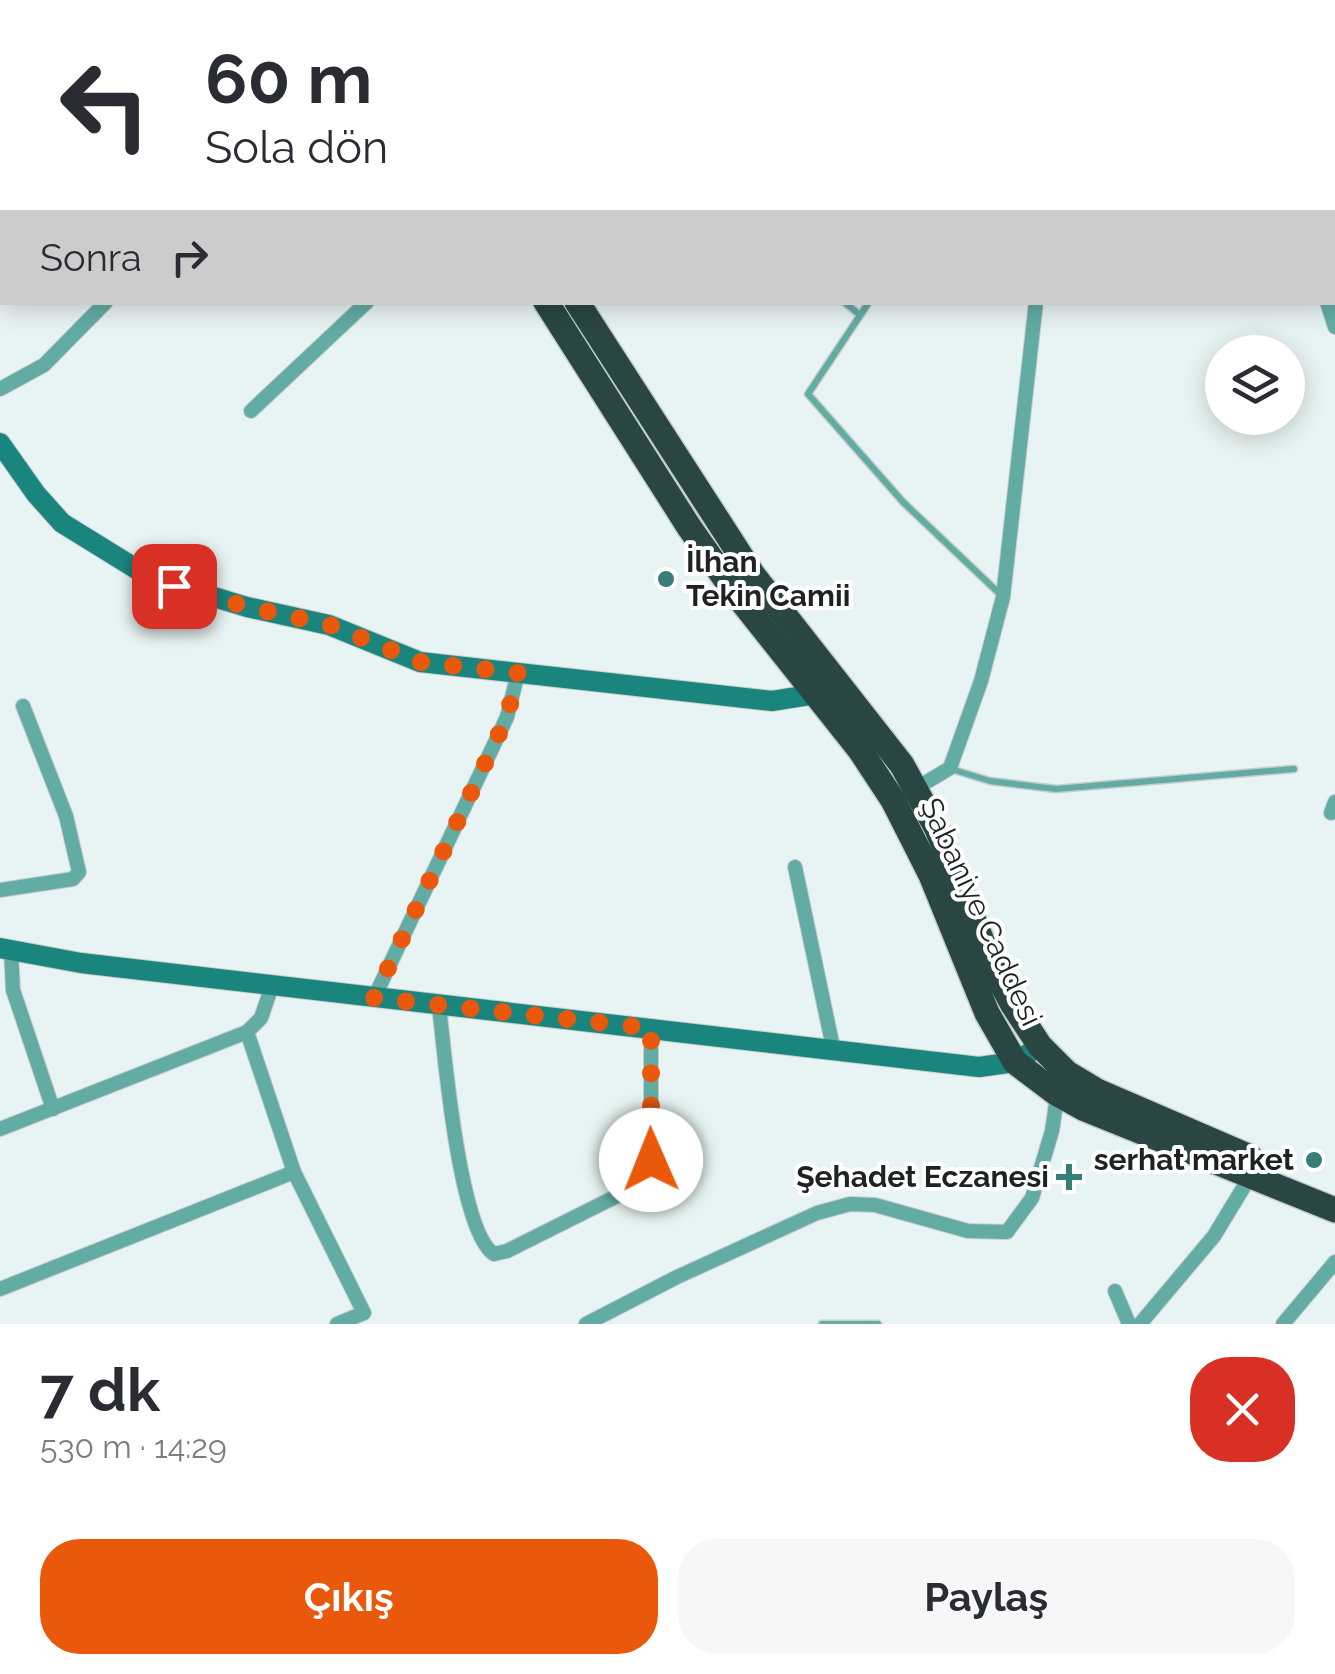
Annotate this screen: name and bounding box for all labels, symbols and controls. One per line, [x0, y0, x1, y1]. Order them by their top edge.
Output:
text: 60 m [205, 37, 372, 119]
icon: left [40, 40, 170, 170]
text: Sola dön [205, 121, 388, 174]
icon: right [162, 230, 217, 285]
text: Sonra [40, 235, 142, 280]
map controls [1205, 335, 1305, 435]
button: layers [1205, 335, 1305, 435]
pin [132, 544, 217, 629]
place label: İlhan Tekin Camii [686, 544, 850, 613]
icon: arrive [147, 559, 202, 614]
marker: İlhan Tekin Camii [655, 568, 677, 590]
street label: Şabaniye Caddesi [913, 792, 1050, 1031]
position arrow [599, 1108, 703, 1212]
place label: serhat market [1094, 1142, 1294, 1177]
marker: serhat market [1303, 1149, 1325, 1171]
place label: Şehadet Eczanesi [796, 1159, 1049, 1194]
marker: Şehadet Eczanesi [1058, 1166, 1080, 1188]
text: 7 dk [40, 1355, 160, 1425]
button: close [1190, 1357, 1295, 1462]
text: 530 m · 14:29 [40, 1428, 227, 1465]
button: Çıkış [40, 1539, 658, 1654]
button: Paylaş [678, 1539, 1295, 1654]

